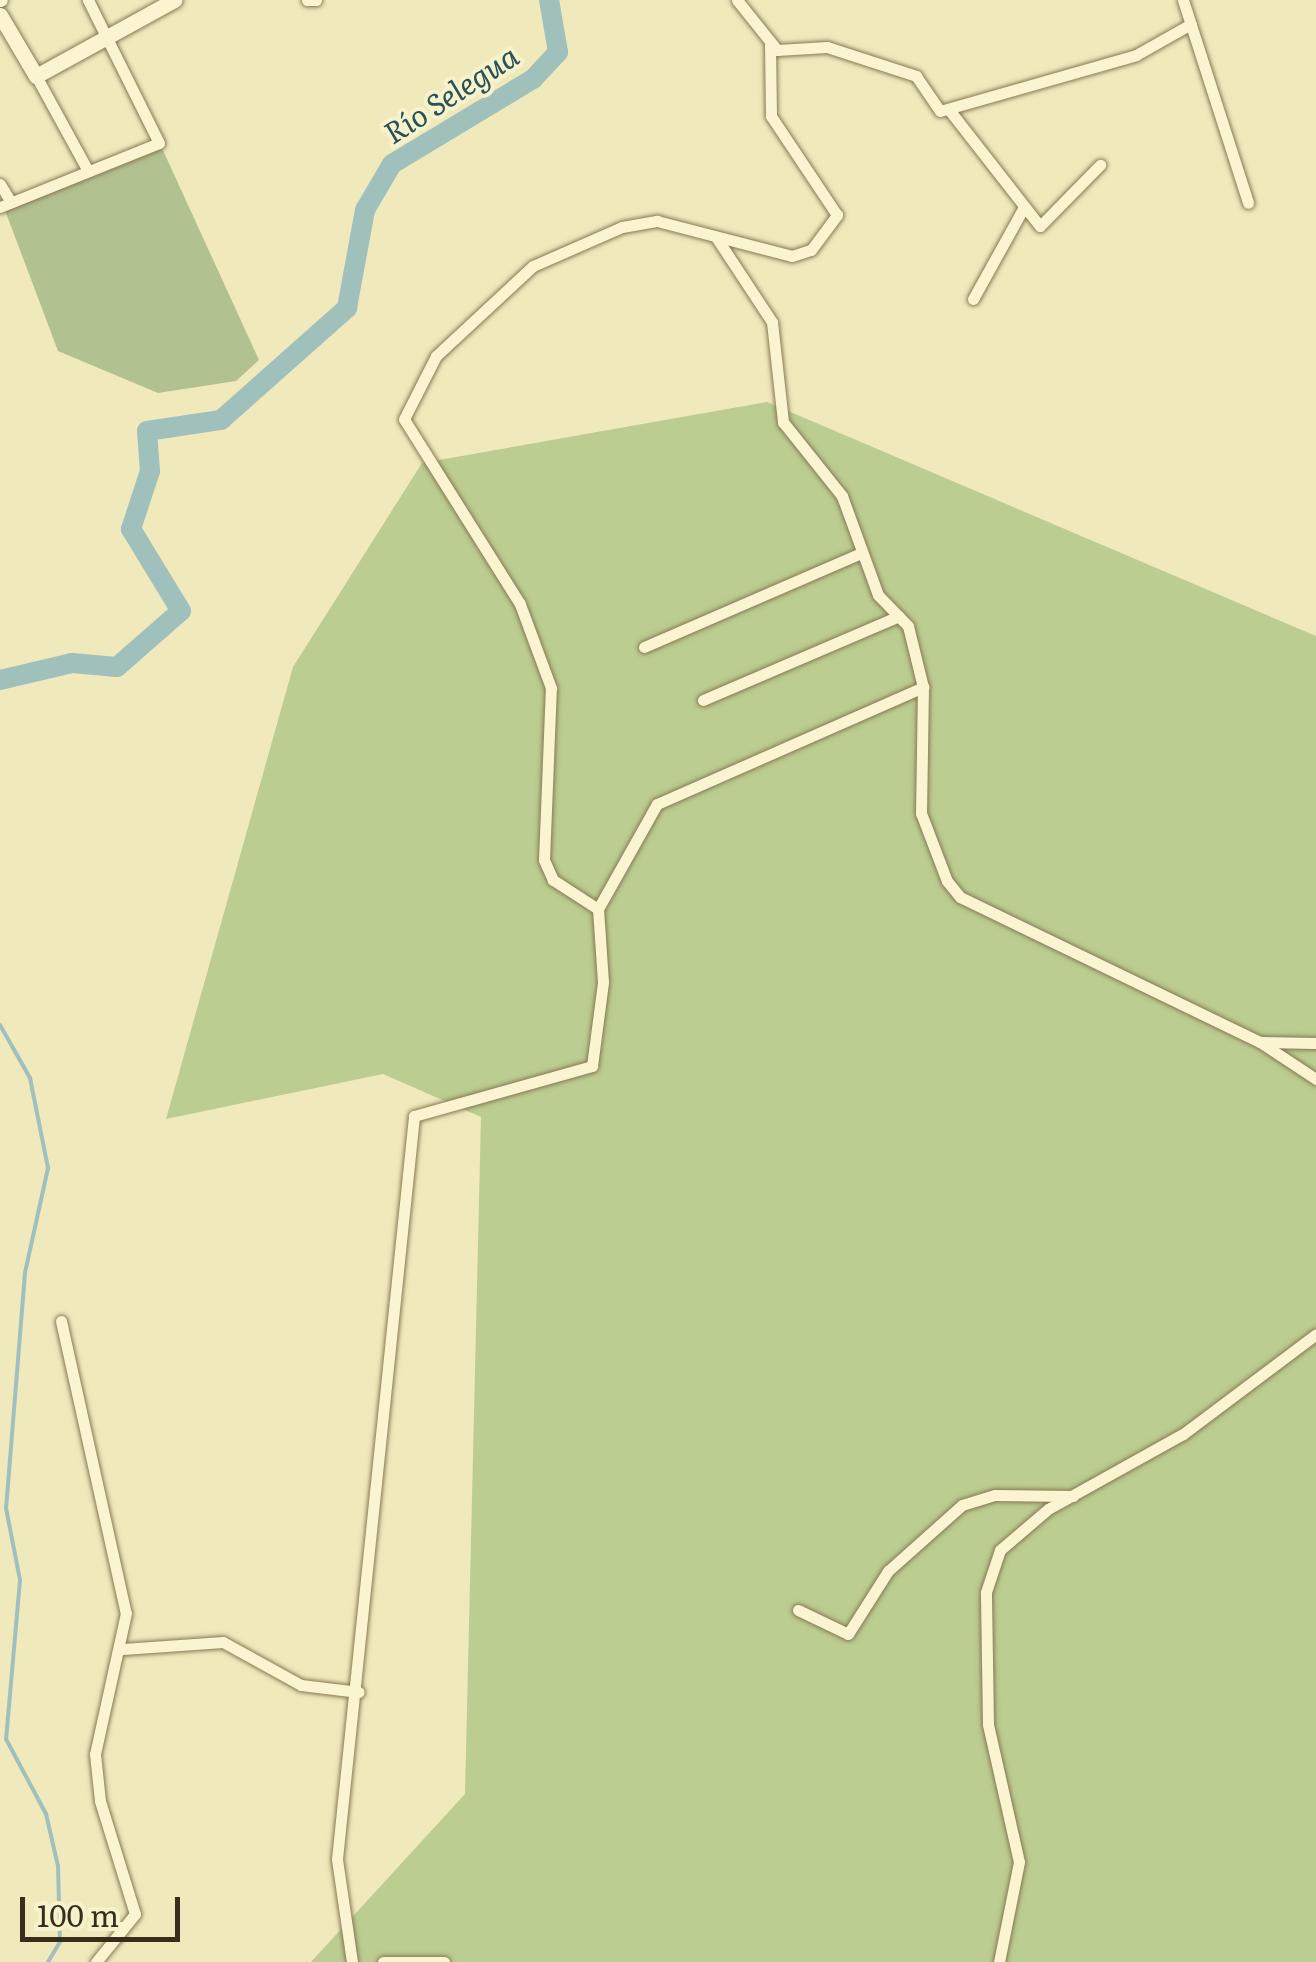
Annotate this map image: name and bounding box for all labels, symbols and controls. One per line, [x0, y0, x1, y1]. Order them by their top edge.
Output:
water label: Río Selegua [376, 36, 524, 150]
scale bar [25, 1877, 185, 1939]
text: 100 m [37, 1892, 119, 1936]

